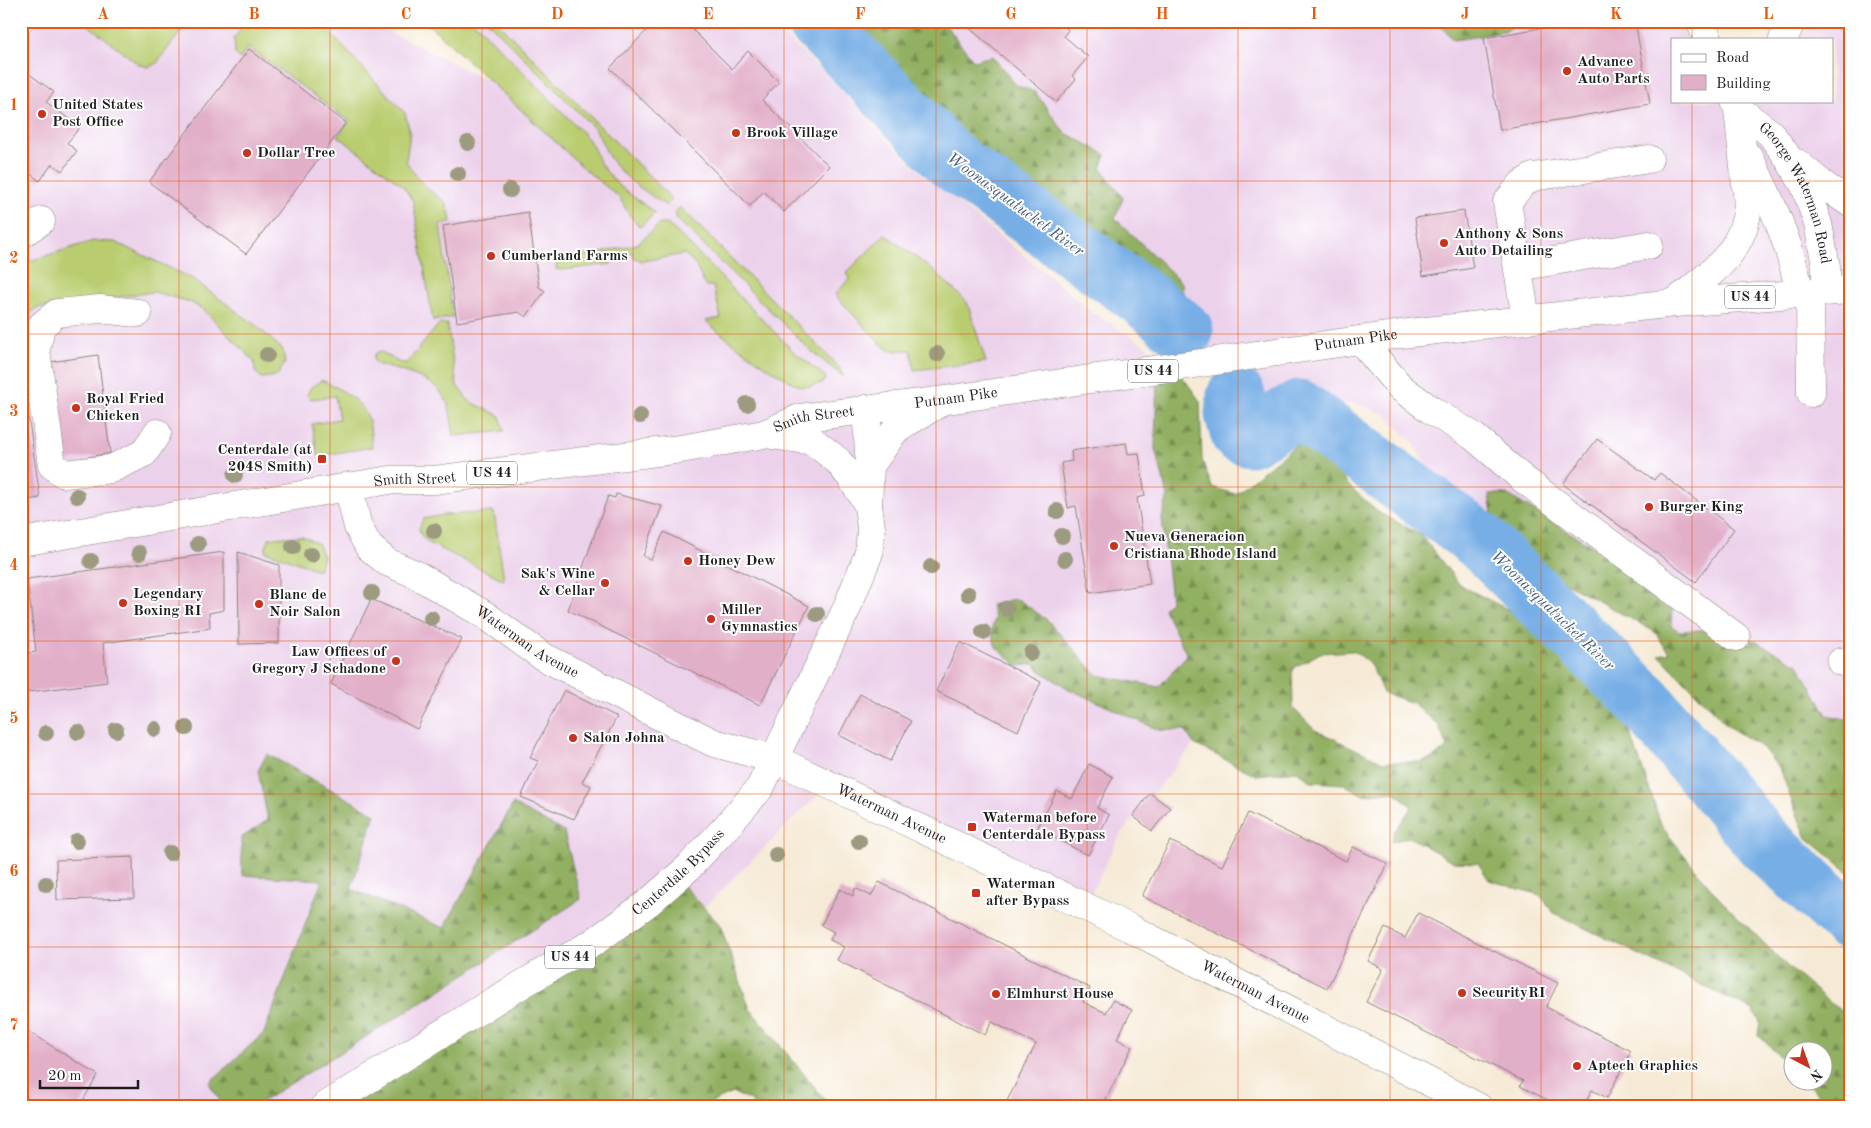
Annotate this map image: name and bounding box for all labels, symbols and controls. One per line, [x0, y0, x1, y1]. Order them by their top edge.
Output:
text: A [97, 7, 109, 23]
text: B [248, 7, 260, 23]
text: C [401, 7, 411, 23]
text: D [551, 7, 563, 23]
text: E [702, 7, 714, 23]
text: F [855, 7, 866, 23]
text: G [1005, 7, 1017, 23]
text: H [1155, 7, 1169, 23]
text: I [1310, 7, 1318, 23]
text: J [1461, 7, 1470, 23]
text: K [1610, 7, 1622, 23]
text: L [1763, 7, 1774, 23]
legend [1671, 38, 1834, 102]
text: Road [1716, 51, 1750, 66]
place label: Advance Auto Parts [1577, 55, 1650, 87]
marker: Advance Auto Parts [1561, 65, 1573, 77]
text: Building [1716, 77, 1771, 92]
text: 1 [9, 98, 19, 114]
place label: United States Post Office [52, 98, 143, 130]
marker: United States Post Office [36, 108, 48, 120]
street label: George Waterman Road [1756, 120, 1833, 265]
place label: Brook Village [746, 126, 838, 141]
marker: Brook Village [730, 127, 742, 139]
place label: Dollar Tree [257, 146, 335, 161]
marker: Dollar Tree [241, 147, 253, 159]
water label: Woonasquatucket River [944, 150, 1087, 261]
place label: Anthony & Sons Auto Detailing [1454, 227, 1563, 259]
marker: Anthony & Sons Auto Detailing [1438, 237, 1450, 249]
place label: Cumberland Farms [501, 249, 628, 264]
marker: Cumberland Farms [485, 250, 497, 262]
text: 2 [9, 251, 19, 267]
road number: US 44 [1725, 286, 1775, 308]
street label: Putnam Pike [1313, 327, 1399, 354]
road number: US 44 [1128, 360, 1178, 382]
street label: Putnam Pike [913, 385, 999, 411]
place label: Royal Fried Chicken [86, 392, 164, 424]
marker: Royal Fried Chicken [70, 402, 82, 414]
text: 3 [9, 404, 19, 420]
street label: Smith Street [771, 404, 855, 436]
place label: Centerdale (at 2048 Smith) [217, 443, 313, 475]
marker: Centerdale (at 2048 Smith) [316, 453, 328, 465]
road number: US 44 [467, 462, 517, 484]
street label: Smith Street [372, 470, 457, 490]
place label: Burger King [1659, 500, 1744, 515]
marker: Burger King [1643, 501, 1655, 513]
place label: Nueva Generacion Cristiana Rhode Island [1124, 530, 1277, 562]
marker: Nueva Generacion Cristiana Rhode Island [1108, 540, 1120, 552]
water label: Woonasquatucket River [1487, 548, 1618, 675]
place label: Honey Dew [698, 554, 776, 569]
marker: Honey Dew [682, 555, 694, 567]
text: 4 [9, 558, 19, 574]
place label: Sak's Wine & Cellar [520, 567, 595, 599]
marker: Sak's Wine & Cellar [599, 577, 611, 589]
place label: Legendary Boxing RI [133, 587, 204, 619]
place label: Blanc de Noir Salon [269, 588, 341, 620]
marker: Legendary Boxing RI [117, 597, 129, 609]
marker: Blanc de Noir Salon [253, 598, 265, 610]
street label: Waterman Avenue [473, 603, 581, 681]
place label: Miller Gymnastics [721, 603, 797, 635]
marker: Miller Gymnastics [705, 613, 717, 625]
place label: Law Offices of Gregory J Schadone [251, 645, 388, 677]
marker: Law Offices of Gregory J Schadone [390, 655, 402, 667]
text: 5 [9, 711, 19, 727]
place label: Salon Johna [583, 731, 665, 746]
marker: Salon Johna [567, 732, 579, 744]
street label: Waterman Avenue [834, 782, 949, 847]
place label: Waterman before Centerdale Bypass [982, 811, 1105, 843]
marker: Waterman before Centerdale Bypass [966, 821, 978, 833]
street label: Centerdale Bypass [630, 826, 728, 919]
text: 6 [9, 864, 19, 880]
place label: Waterman after Bypass [986, 877, 1069, 909]
marker: Waterman after Bypass [970, 887, 982, 899]
road number: US 44 [545, 946, 595, 969]
street label: Waterman Avenue [1198, 958, 1312, 1027]
place label: SecurityRI [1472, 986, 1545, 1001]
place label: Elmhurst House [1006, 987, 1114, 1002]
marker: SecurityRI [1456, 987, 1468, 999]
marker: Elmhurst House [990, 988, 1002, 1000]
text: 7 [9, 1018, 19, 1034]
north arrow [1784, 1040, 1834, 1090]
scale bar [40, 1058, 138, 1090]
place label: Aptech Graphics [1587, 1059, 1698, 1074]
marker: Aptech Graphics [1571, 1060, 1583, 1072]
text: N [1807, 1066, 1825, 1084]
text: 20 m [48, 1069, 82, 1084]

